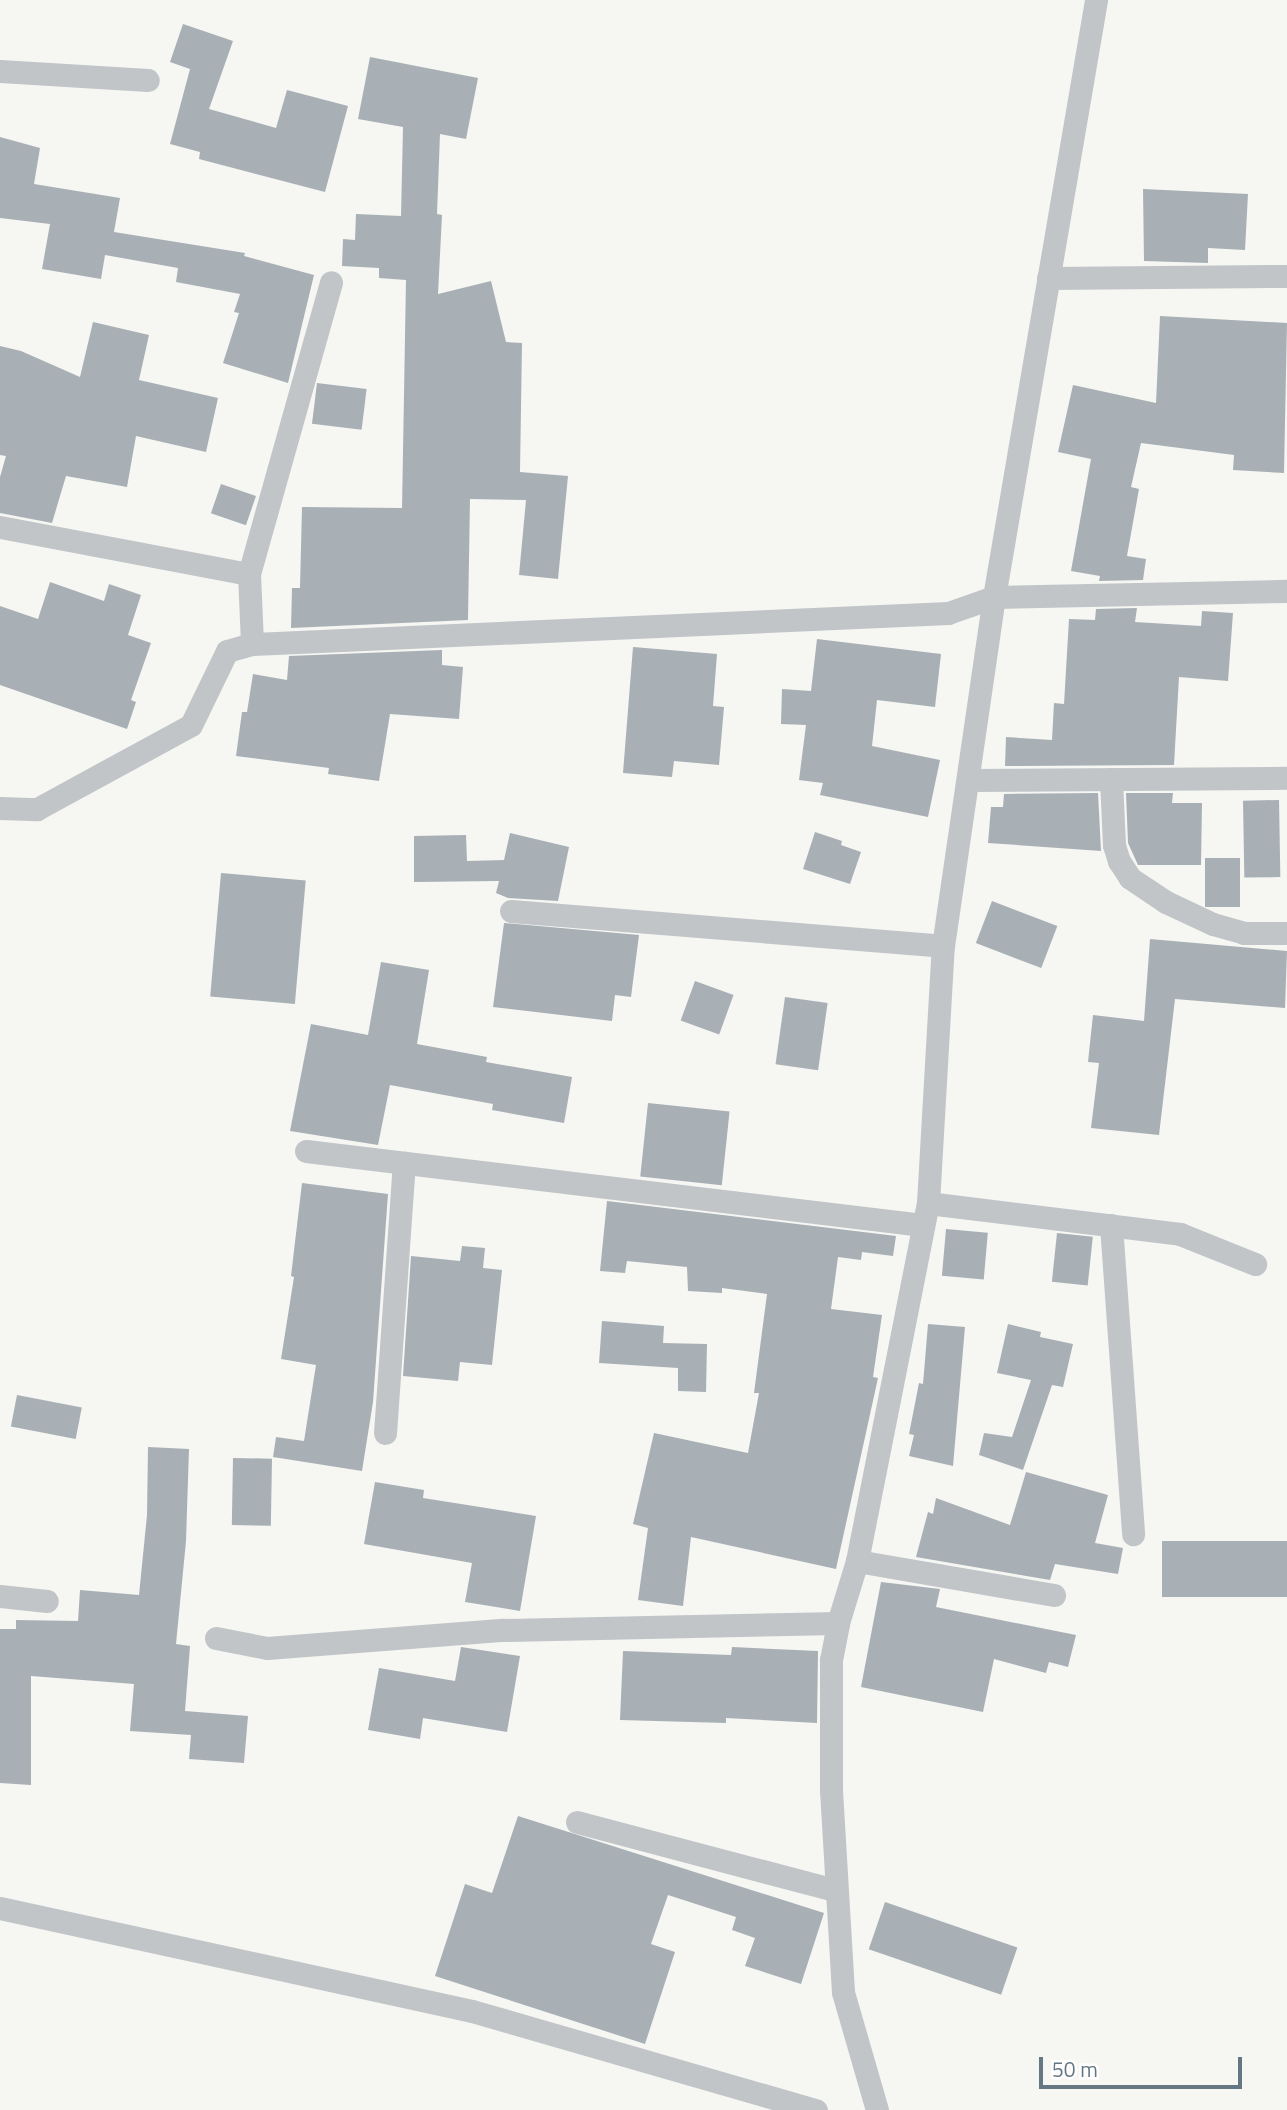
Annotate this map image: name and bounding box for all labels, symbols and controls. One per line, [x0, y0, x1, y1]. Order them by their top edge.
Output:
scale bar [1042, 2044, 1245, 2088]
text: 50 m [1052, 2053, 1098, 2085]

